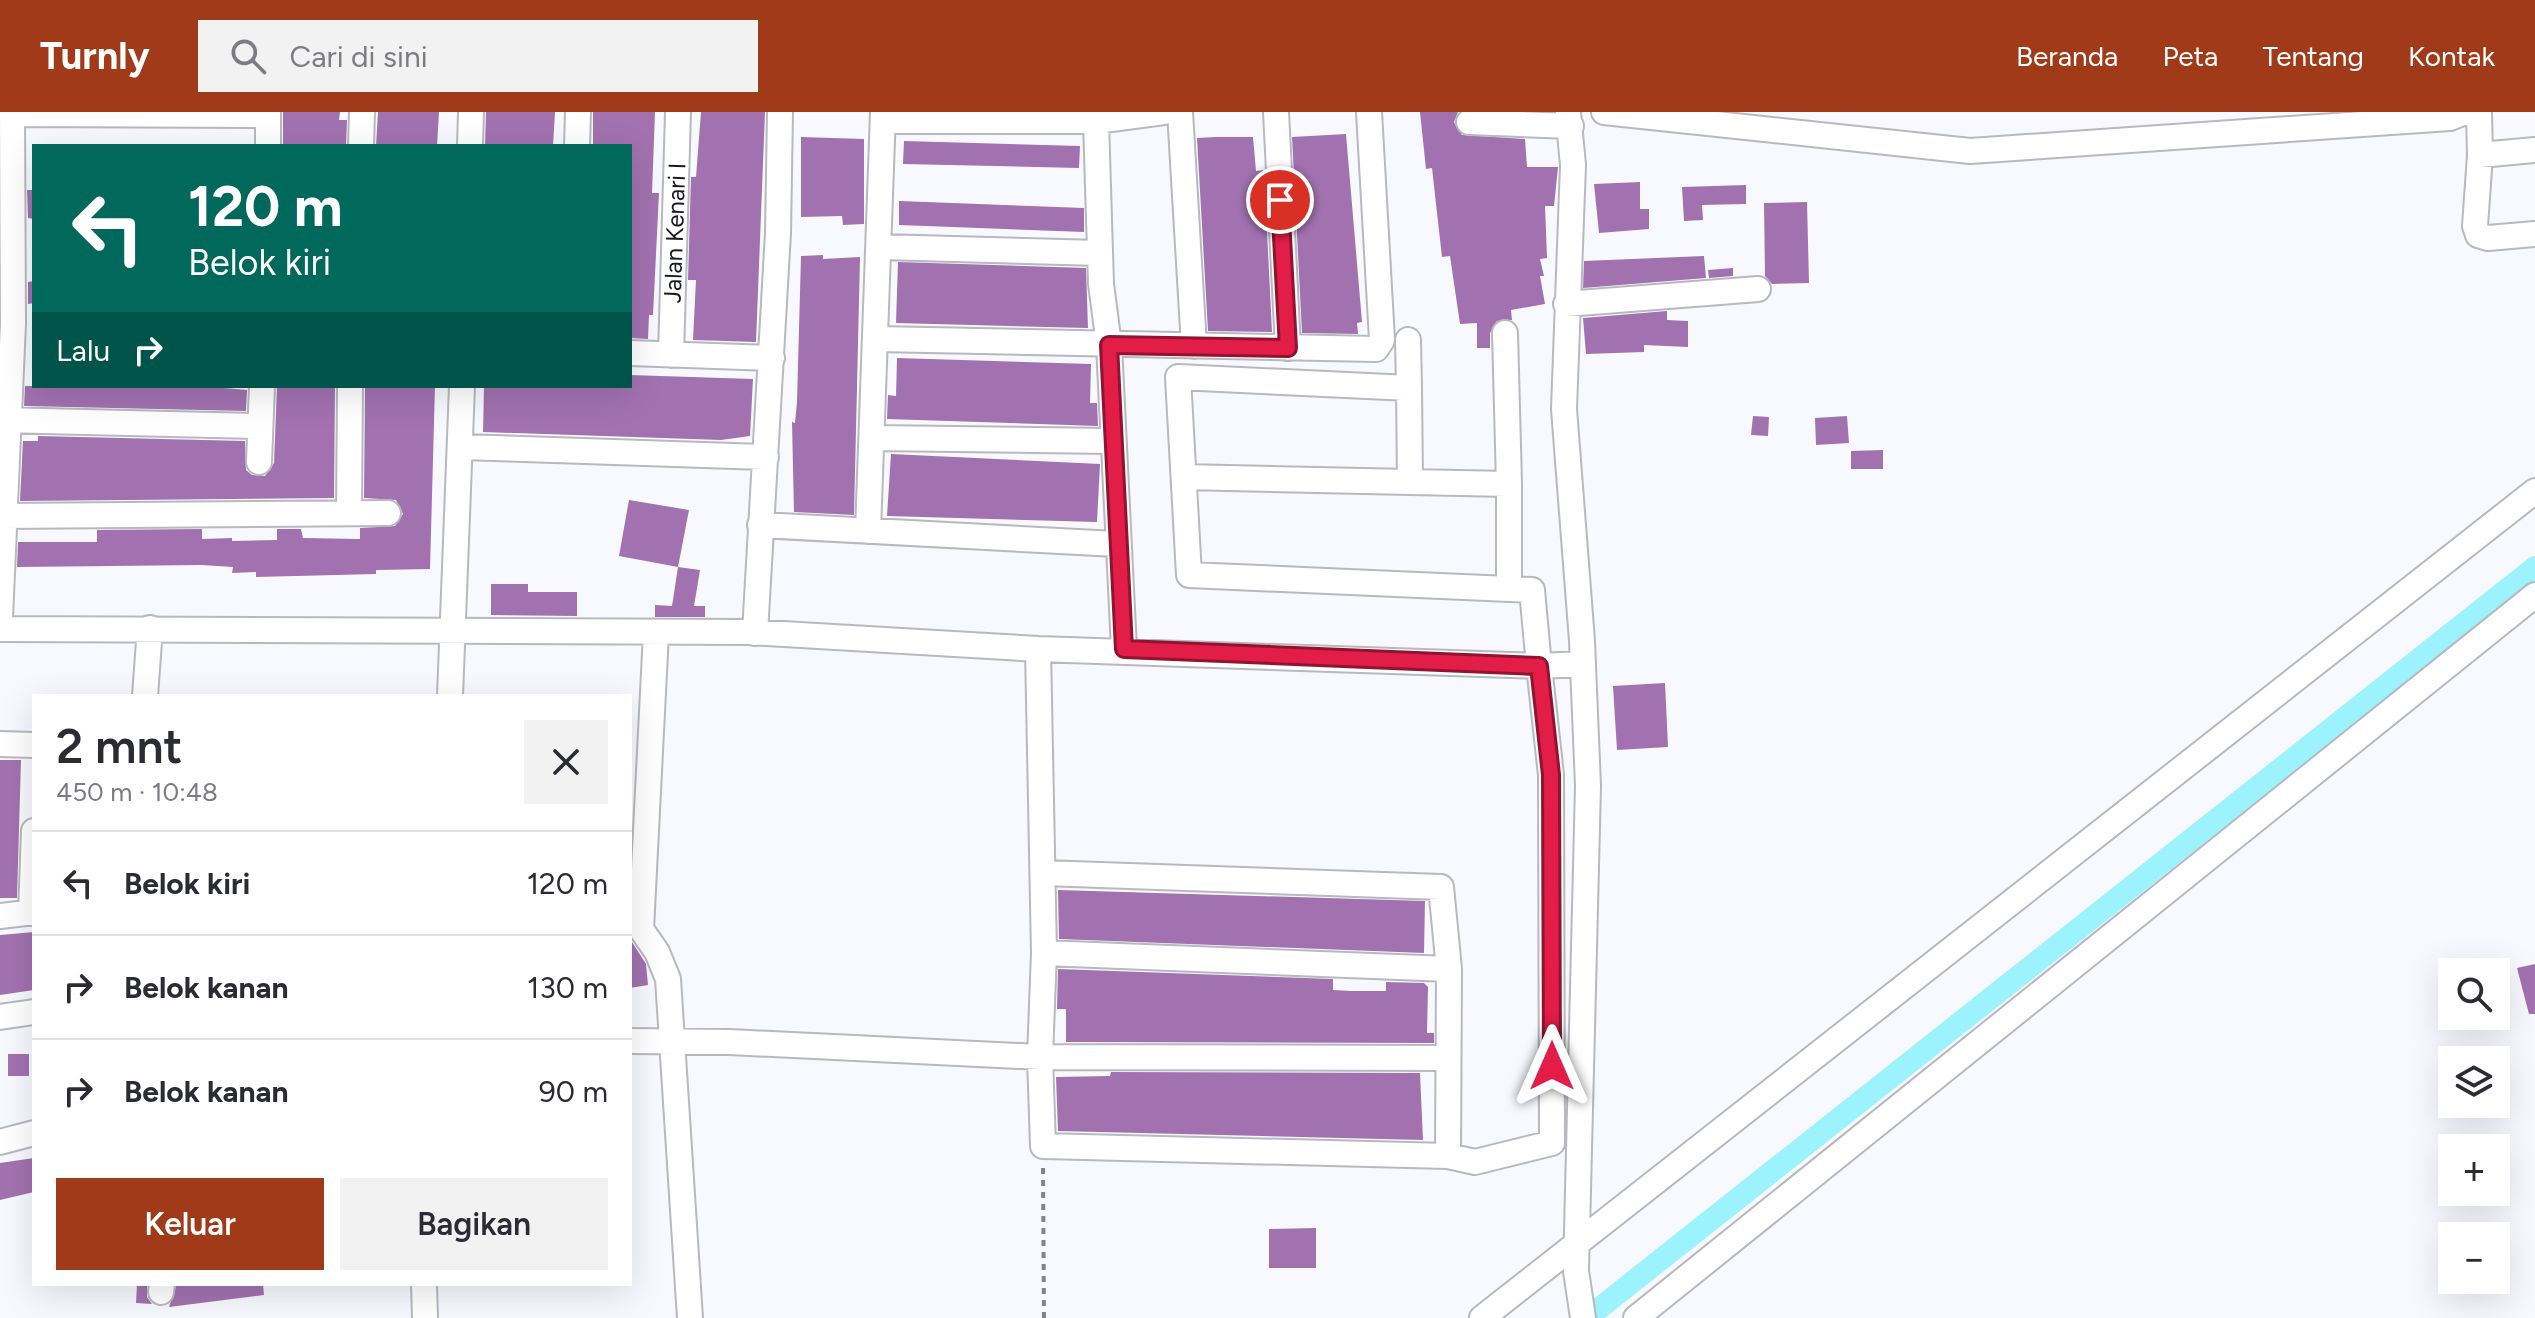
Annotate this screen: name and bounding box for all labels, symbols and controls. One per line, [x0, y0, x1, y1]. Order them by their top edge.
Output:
search box [198, 20, 758, 92]
text: Turnly [40, 33, 150, 79]
icon: search [226, 34, 270, 78]
text: Cari di sini [290, 38, 428, 75]
text: Beranda [2016, 39, 2118, 73]
text: Peta [2162, 39, 2218, 73]
text: Tentang [2262, 39, 2364, 73]
text: Kontak [2408, 39, 2495, 73]
street label: Jalan Kenari I [658, 162, 691, 304]
pin [1246, 166, 1314, 234]
text: 120 m [188, 173, 343, 240]
icon: left [56, 176, 160, 280]
icon: arrive [1258, 178, 1302, 222]
text: Belok kiri [188, 241, 331, 284]
icon: right [126, 328, 170, 372]
text: Lalu [56, 332, 110, 369]
text: 2 mnt [56, 717, 182, 775]
button: close [524, 720, 608, 804]
text: 450 m · 10:48 [56, 776, 218, 808]
icon: left [56, 861, 100, 905]
text: Belok kiri [124, 865, 250, 902]
text: 120 m [527, 865, 608, 902]
map controls [2438, 958, 2510, 1294]
button: search [2438, 958, 2510, 1030]
icon: right [56, 965, 100, 1009]
text: Belok kanan [124, 969, 289, 1006]
text: 130 m [527, 969, 608, 1006]
position arrow [1510, 1024, 1594, 1108]
button: layers [2438, 1046, 2510, 1118]
icon: right [56, 1069, 100, 1113]
text: Belok kanan [124, 1073, 289, 1110]
text: 90 m [539, 1073, 608, 1110]
button: + [2438, 1134, 2510, 1206]
button: Keluar [56, 1178, 324, 1270]
button: Bagikan [340, 1178, 608, 1270]
button: − [2438, 1222, 2510, 1294]

